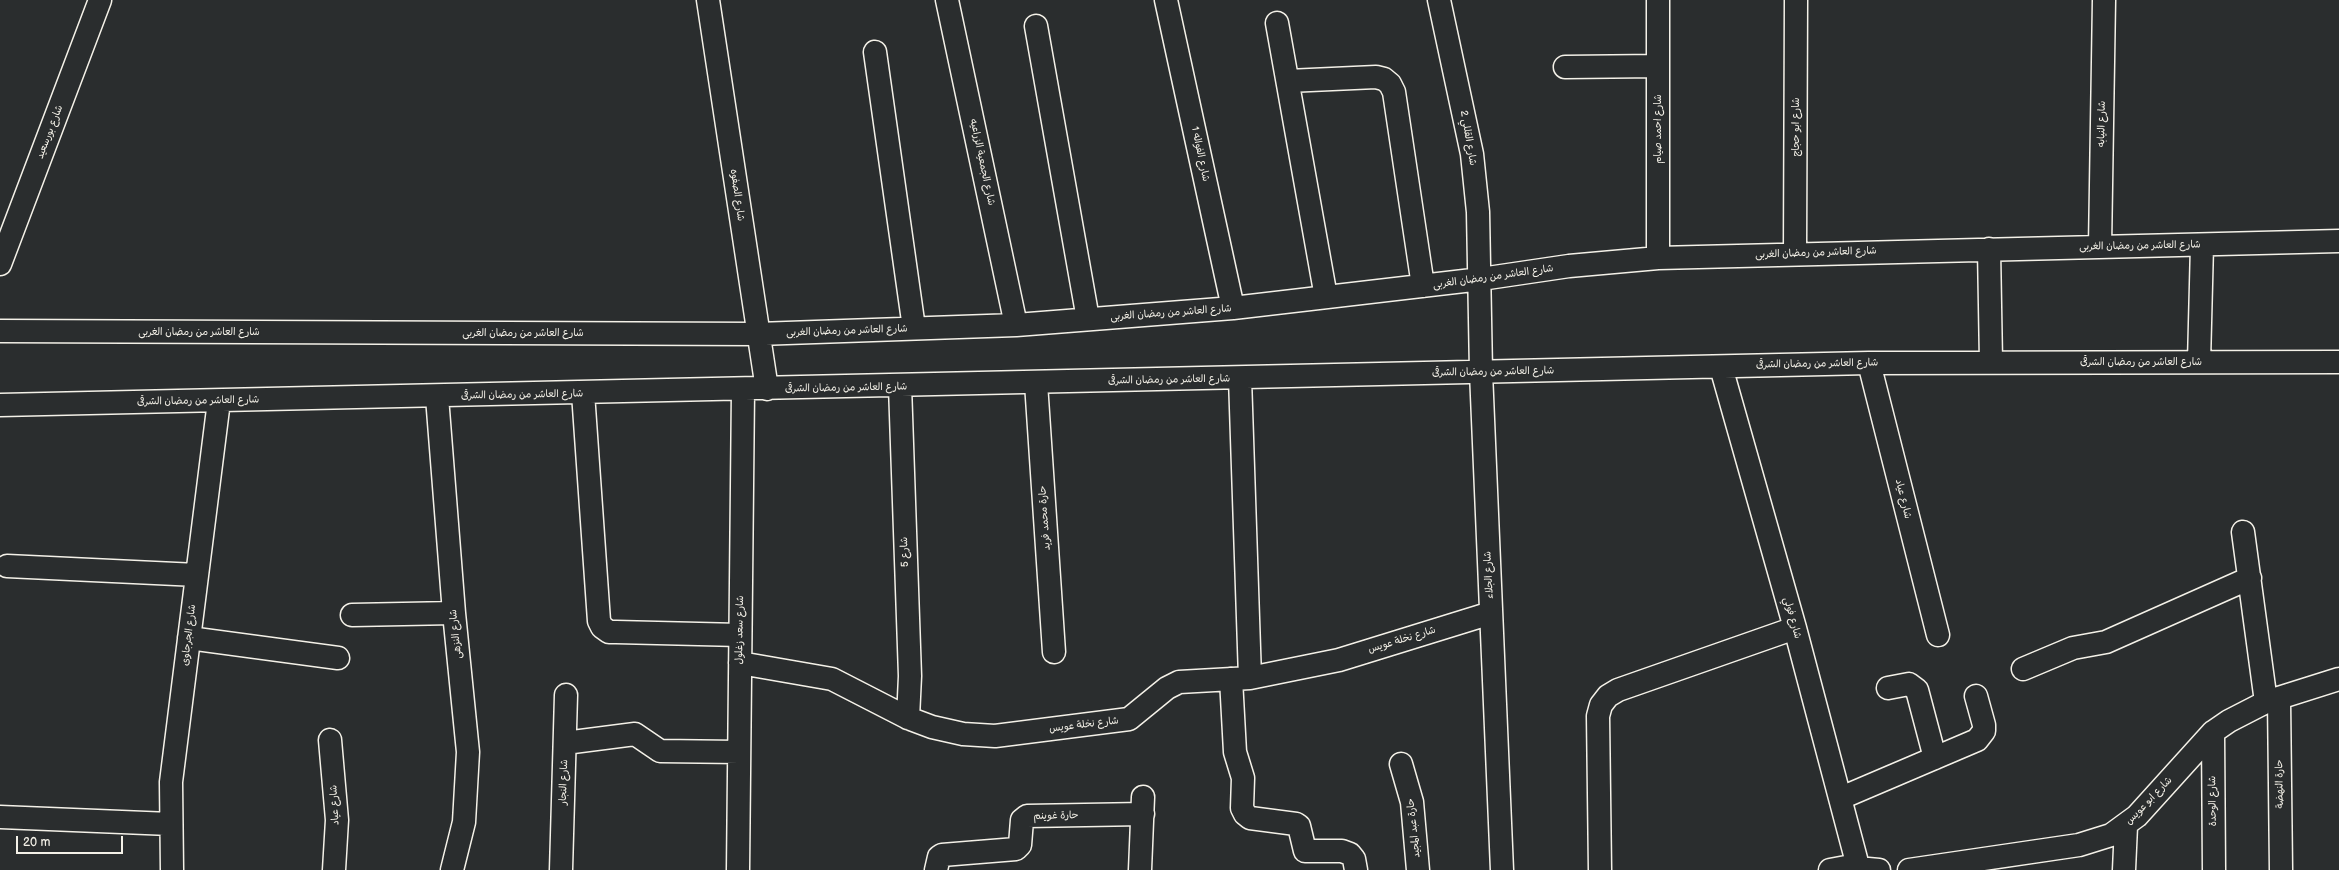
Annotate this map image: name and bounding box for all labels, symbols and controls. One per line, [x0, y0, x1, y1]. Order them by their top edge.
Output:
street label: شارع احمد صيام [1652, 94, 1664, 164]
street label: شارع ابو حجاج [1790, 97, 1802, 157]
street label: شارع النيابه [2096, 101, 2108, 147]
street label: شارع بورسعيد [34, 103, 66, 161]
street label: شارع القللي 2 [1457, 109, 1479, 167]
street label: شارع الجمعية الزراعيه [967, 117, 997, 207]
street label: شارع الفواله 1 [1188, 126, 1212, 182]
street label: شارع الصفوه [727, 168, 747, 222]
street label: شارع العاشر من رمضان الغربى [2079, 239, 2201, 253]
street label: شارع العاشر من رمضان الغربى [1755, 245, 1877, 261]
street label: شارع العاشر من رمضان الغربى [1432, 263, 1554, 291]
street label: شارع العاشر من رمضان الغربى [1110, 303, 1232, 323]
street label: شارع العاشر من رمضان الغربى [786, 323, 908, 339]
street label: شارع العاشر من رمضان الغربى [138, 326, 260, 338]
street label: شارع العاشر من رمضان الغربى [462, 327, 584, 339]
street label: شارع العاشر من رمضان الشرقى [2080, 356, 2202, 368]
street label: شارع العاشر من رمضان الشرقى [1756, 357, 1878, 371]
street label: شارع العاشر من رمضان الشرقى [1432, 365, 1554, 379]
street label: شارع العاشر من رمضان الشرقى [1108, 373, 1230, 387]
street label: شارع العاشر من رمضان الشرقى [785, 381, 907, 395]
street label: شارع العاشر من رمضان الشرقى [461, 388, 583, 402]
street label: شارع العاشر من رمضان الشرقى [137, 394, 259, 408]
street label: شارع عياد [1892, 478, 1914, 520]
street label: حارة محمد فريد [1037, 485, 1053, 551]
street label: شارع 5 [898, 537, 912, 567]
street label: شارع الجلاء [1482, 551, 1496, 599]
street label: شارع سعد زغلول [733, 595, 747, 665]
street label: شارع فولي [1780, 596, 1804, 640]
street label: شارع الجرجاوى [179, 604, 199, 666]
street label: شارع النزهى [447, 609, 465, 659]
street label: شارع نخلة عويس [1367, 624, 1437, 656]
street label: شارع نخلة عويس [1049, 715, 1119, 735]
street label: شارع النجار [557, 759, 571, 805]
street label: حارة النهضة [2274, 759, 2286, 809]
street label: شارع ابو عويس [2123, 775, 2175, 827]
street label: شارع الوحدة [2207, 776, 2219, 826]
street label: شارع عياد [328, 785, 342, 825]
street label: حارة عبد المجيد [1405, 798, 1423, 858]
street label: حارة غوينم [1033, 810, 1079, 822]
scale bar [18, 828, 125, 854]
text: 20 m [23, 835, 50, 850]

